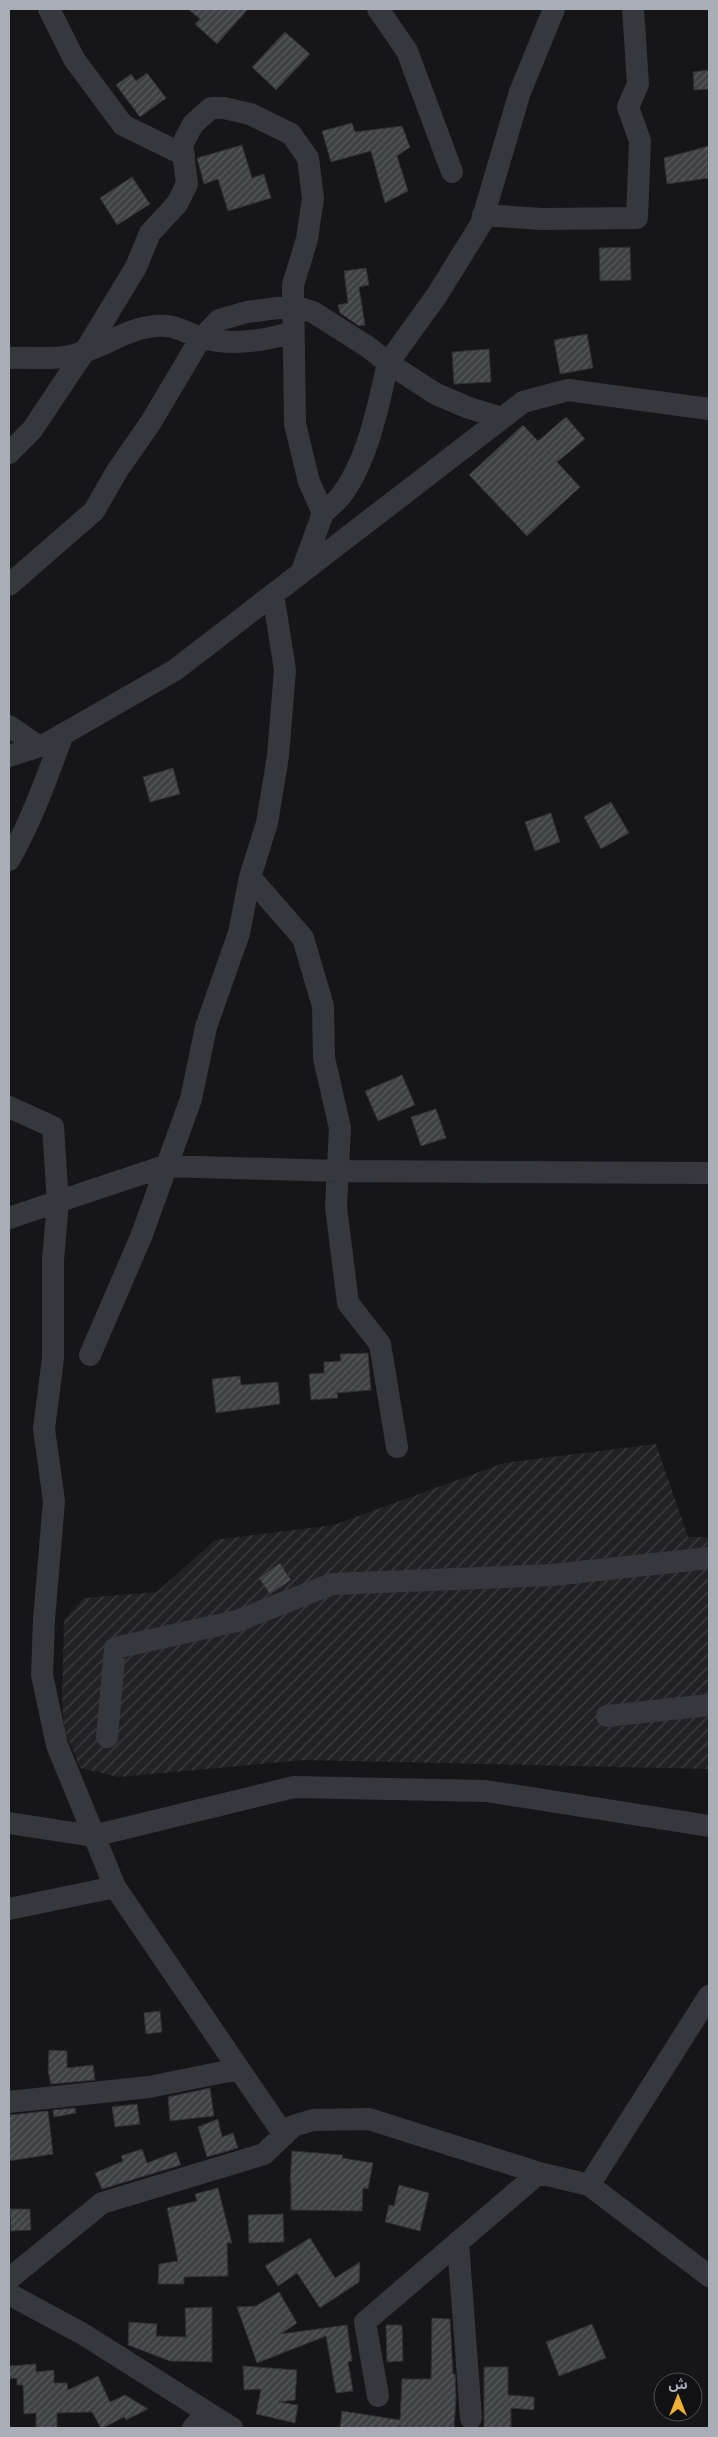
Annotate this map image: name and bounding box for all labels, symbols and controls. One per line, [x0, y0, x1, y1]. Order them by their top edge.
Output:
north arrow [653, 2372, 703, 2422]
text: ش [668, 2376, 688, 2392]

